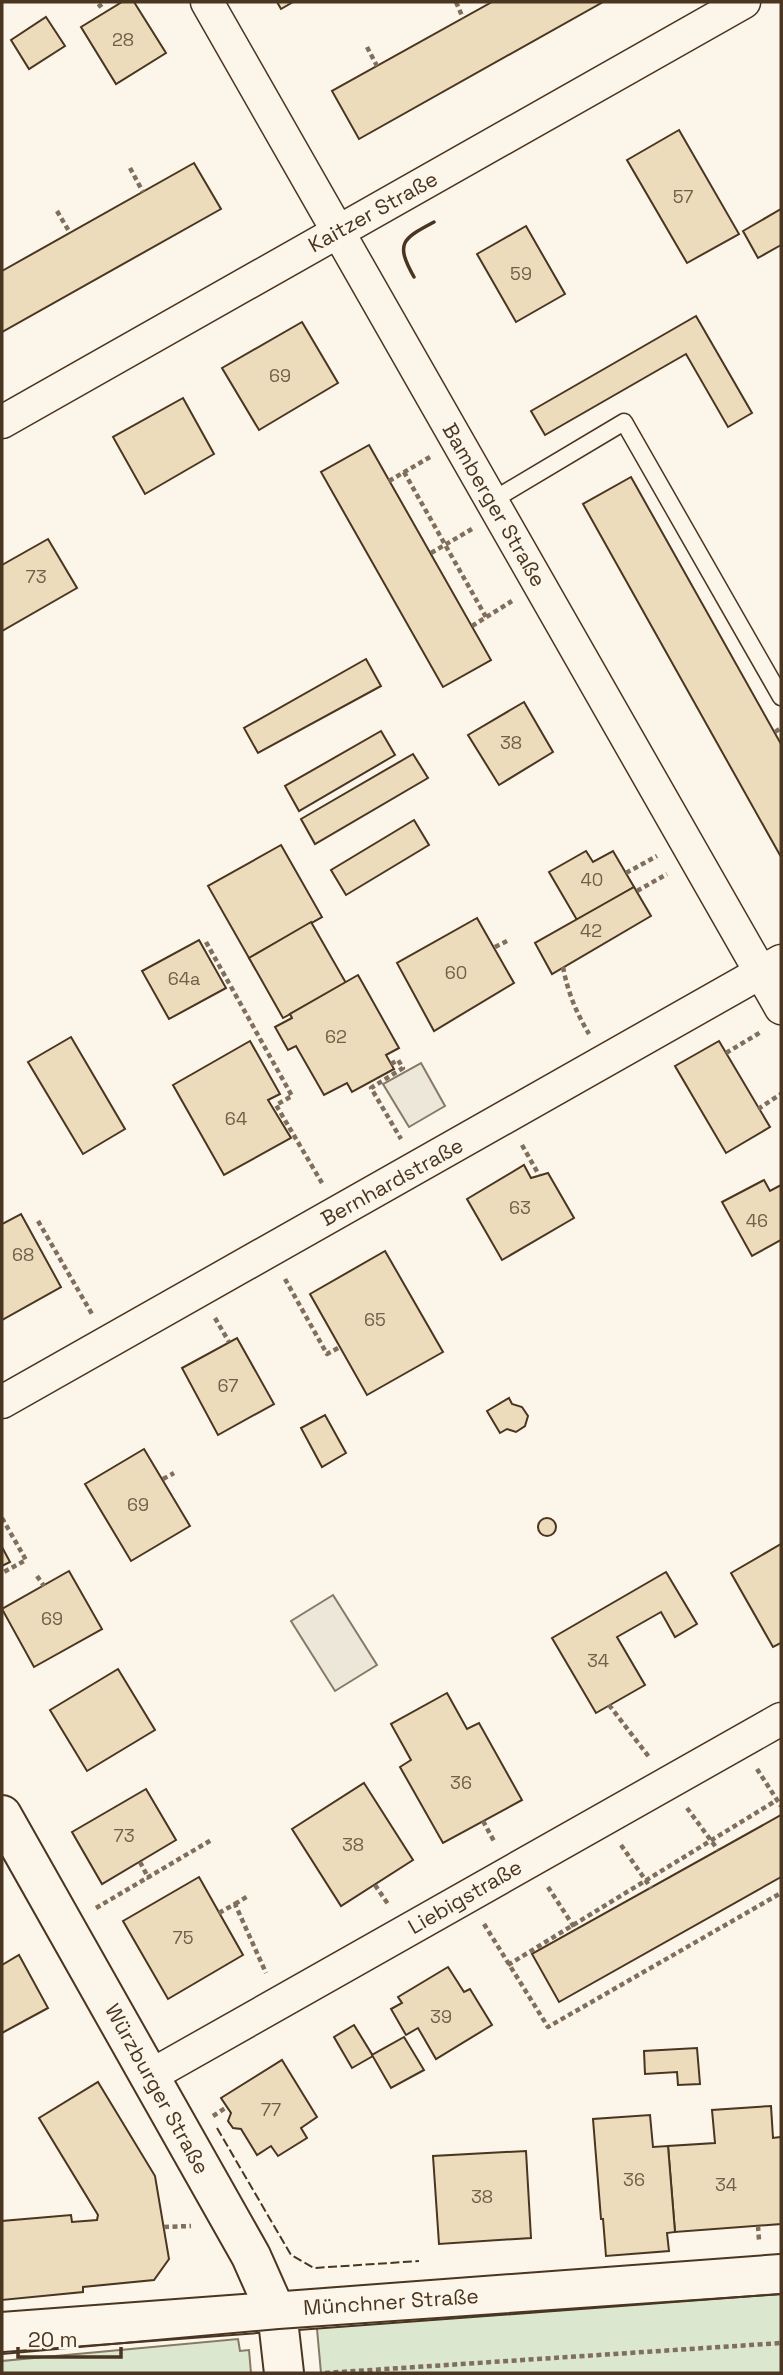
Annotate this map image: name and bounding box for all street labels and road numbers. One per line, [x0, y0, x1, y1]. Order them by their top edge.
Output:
street label: Kaitzer Straße [303, 165, 442, 258]
street label: Bamberger Straße [437, 418, 552, 591]
street label: Bernhardstraße [316, 1131, 468, 1232]
street label: Liebigstraße [403, 1853, 526, 1940]
street label: Würzburger Straße [99, 1999, 216, 2179]
street label: Münchner Straße [302, 2282, 480, 2321]

